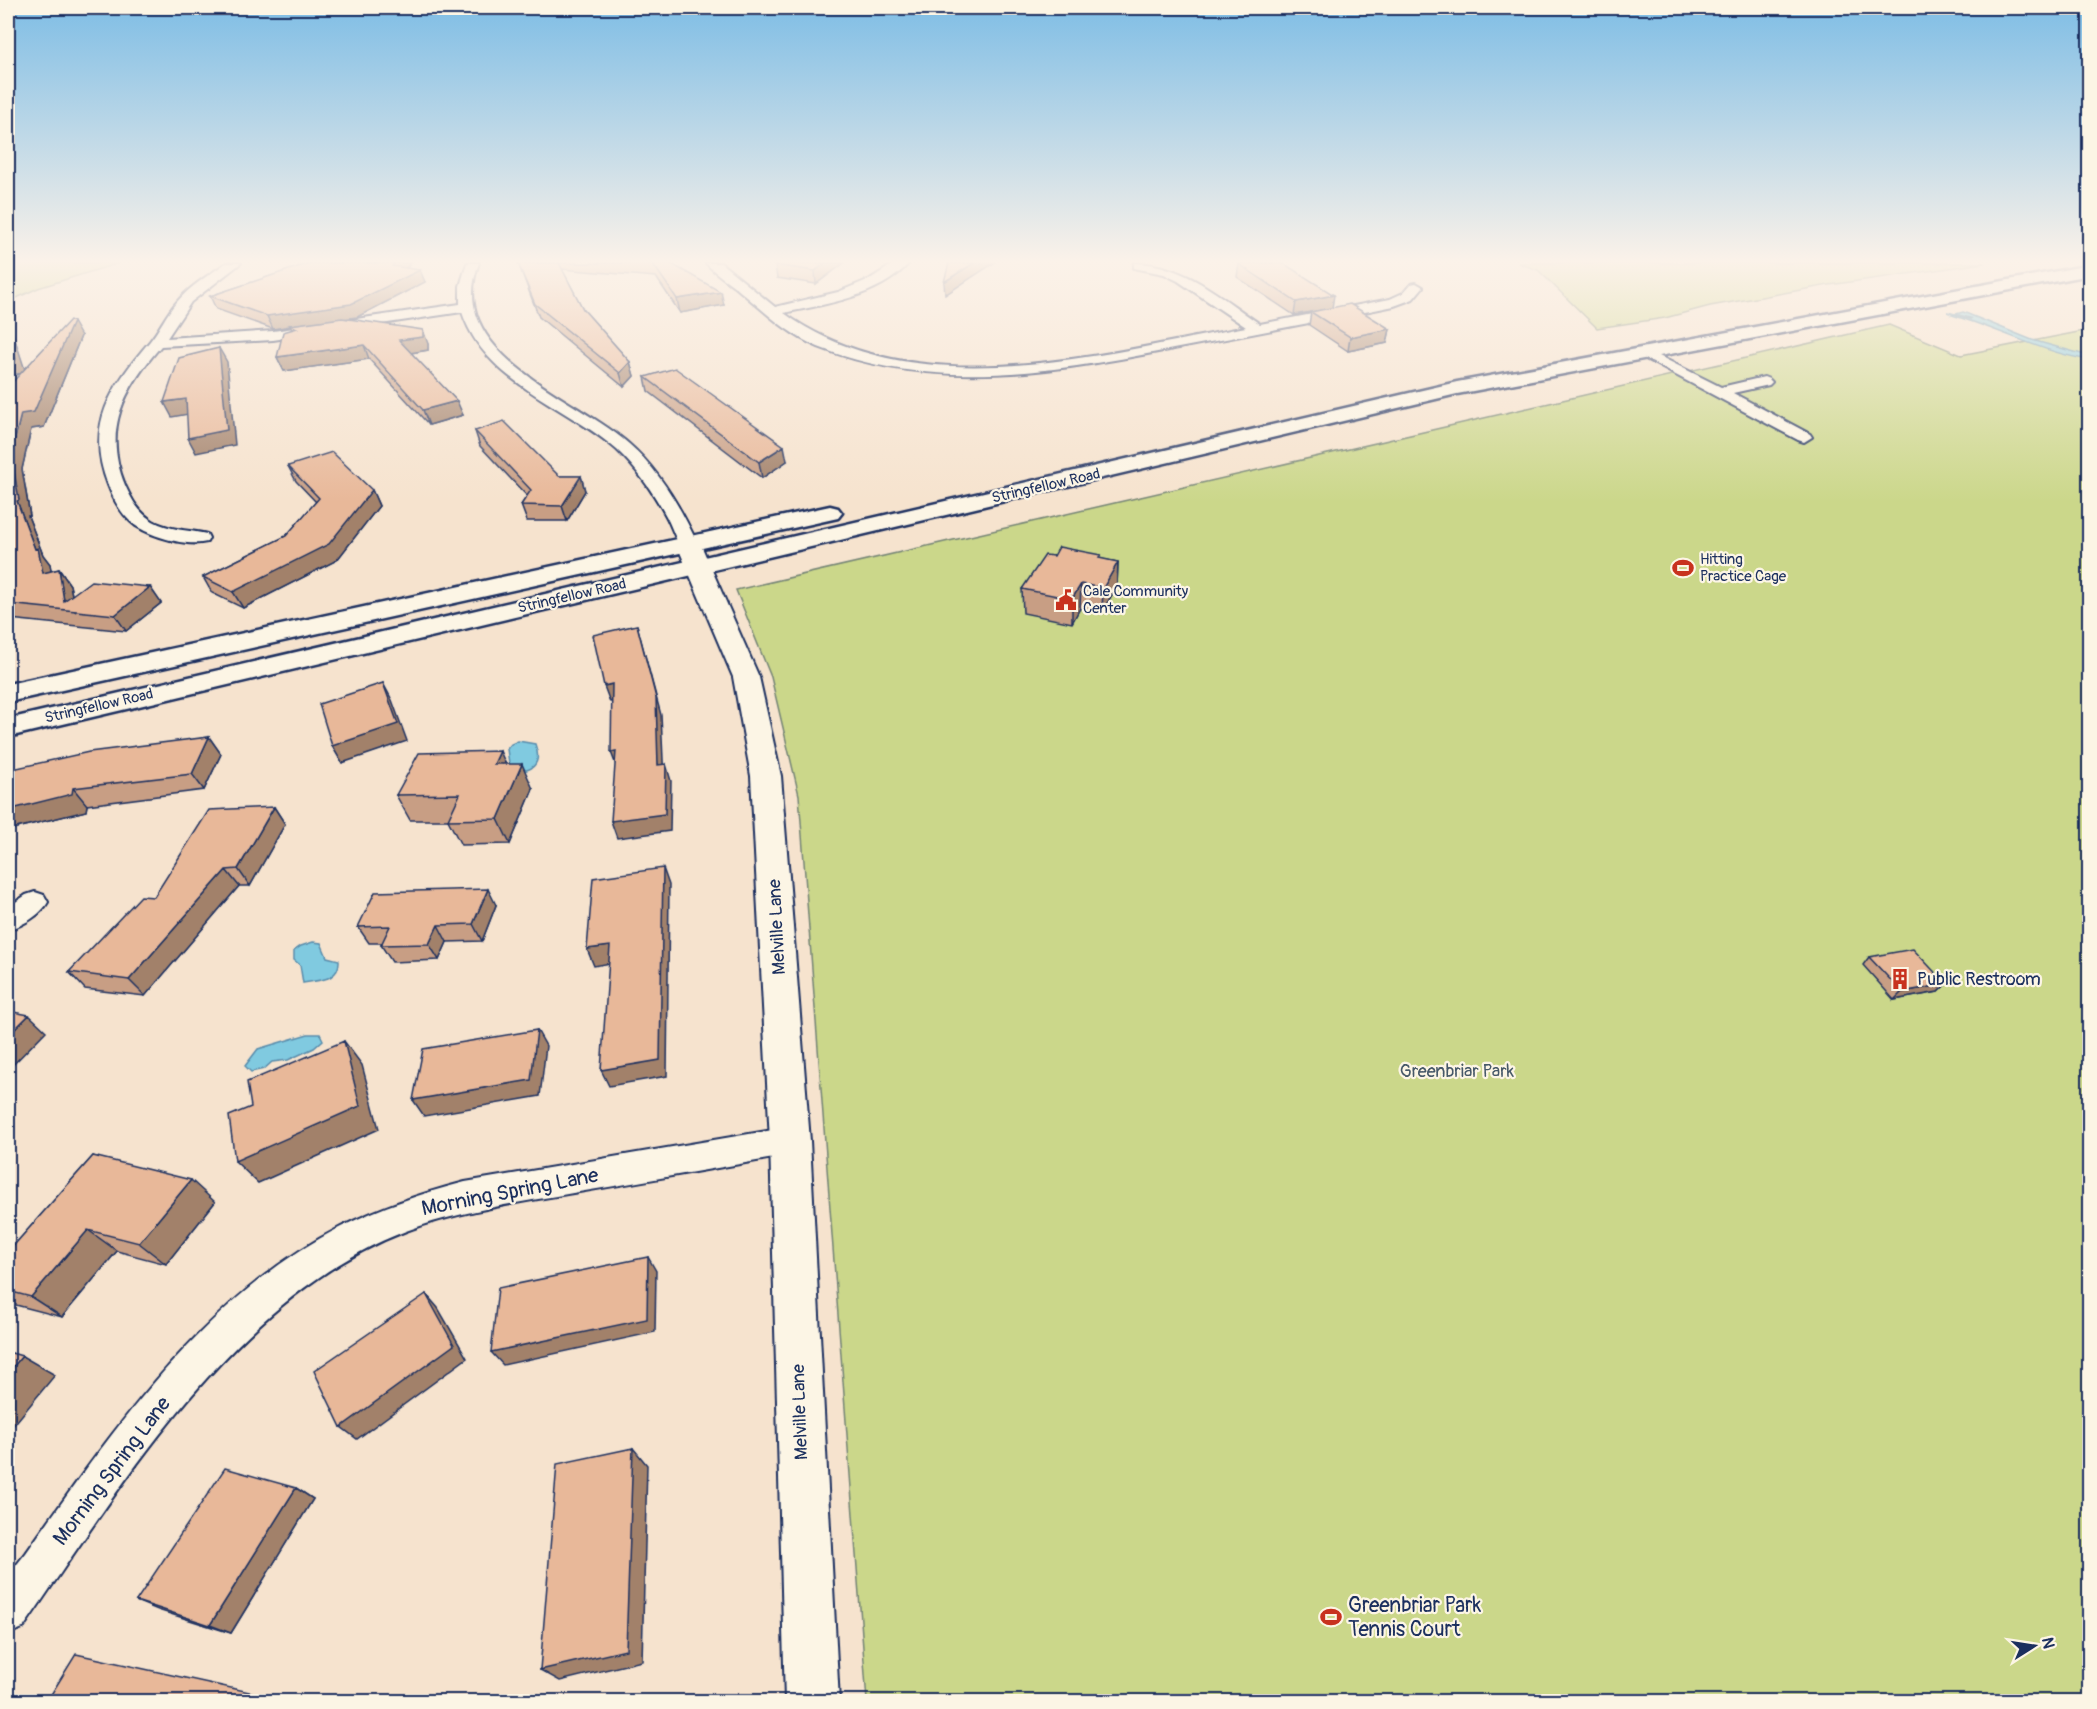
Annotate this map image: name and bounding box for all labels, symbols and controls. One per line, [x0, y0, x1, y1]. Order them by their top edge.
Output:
street label: Stringfellow Road [990, 464, 1102, 508]
place label: Hitting Practice Cage [1700, 550, 1787, 586]
sports icon: Hitting Practice Cage [1671, 556, 1695, 580]
street label: Stringfellow Road [516, 574, 628, 618]
place label: Cale Community Center [1083, 582, 1189, 618]
public building icon: Cale Community Center [1054, 588, 1078, 612]
street label: Stringfellow Road [43, 684, 155, 728]
street label: Melville Lane [763, 878, 791, 975]
building icon: Public Restroom [1888, 967, 1912, 991]
place label: Public Restroom [1917, 968, 2041, 991]
park label: Greenbriar Park [1400, 1060, 1515, 1083]
street label: Morning Spring Lane [419, 1161, 601, 1222]
street label: Melville Lane [787, 1364, 813, 1460]
street label: Morning Spring Lane [47, 1391, 177, 1551]
place label: Greenbriar Park Tennis Court [1348, 1592, 1482, 1643]
sports icon: Greenbriar Park Tennis Court [1319, 1605, 1343, 1629]
north arrow [2004, 1616, 2064, 1676]
text: N [2037, 1636, 2059, 1651]

